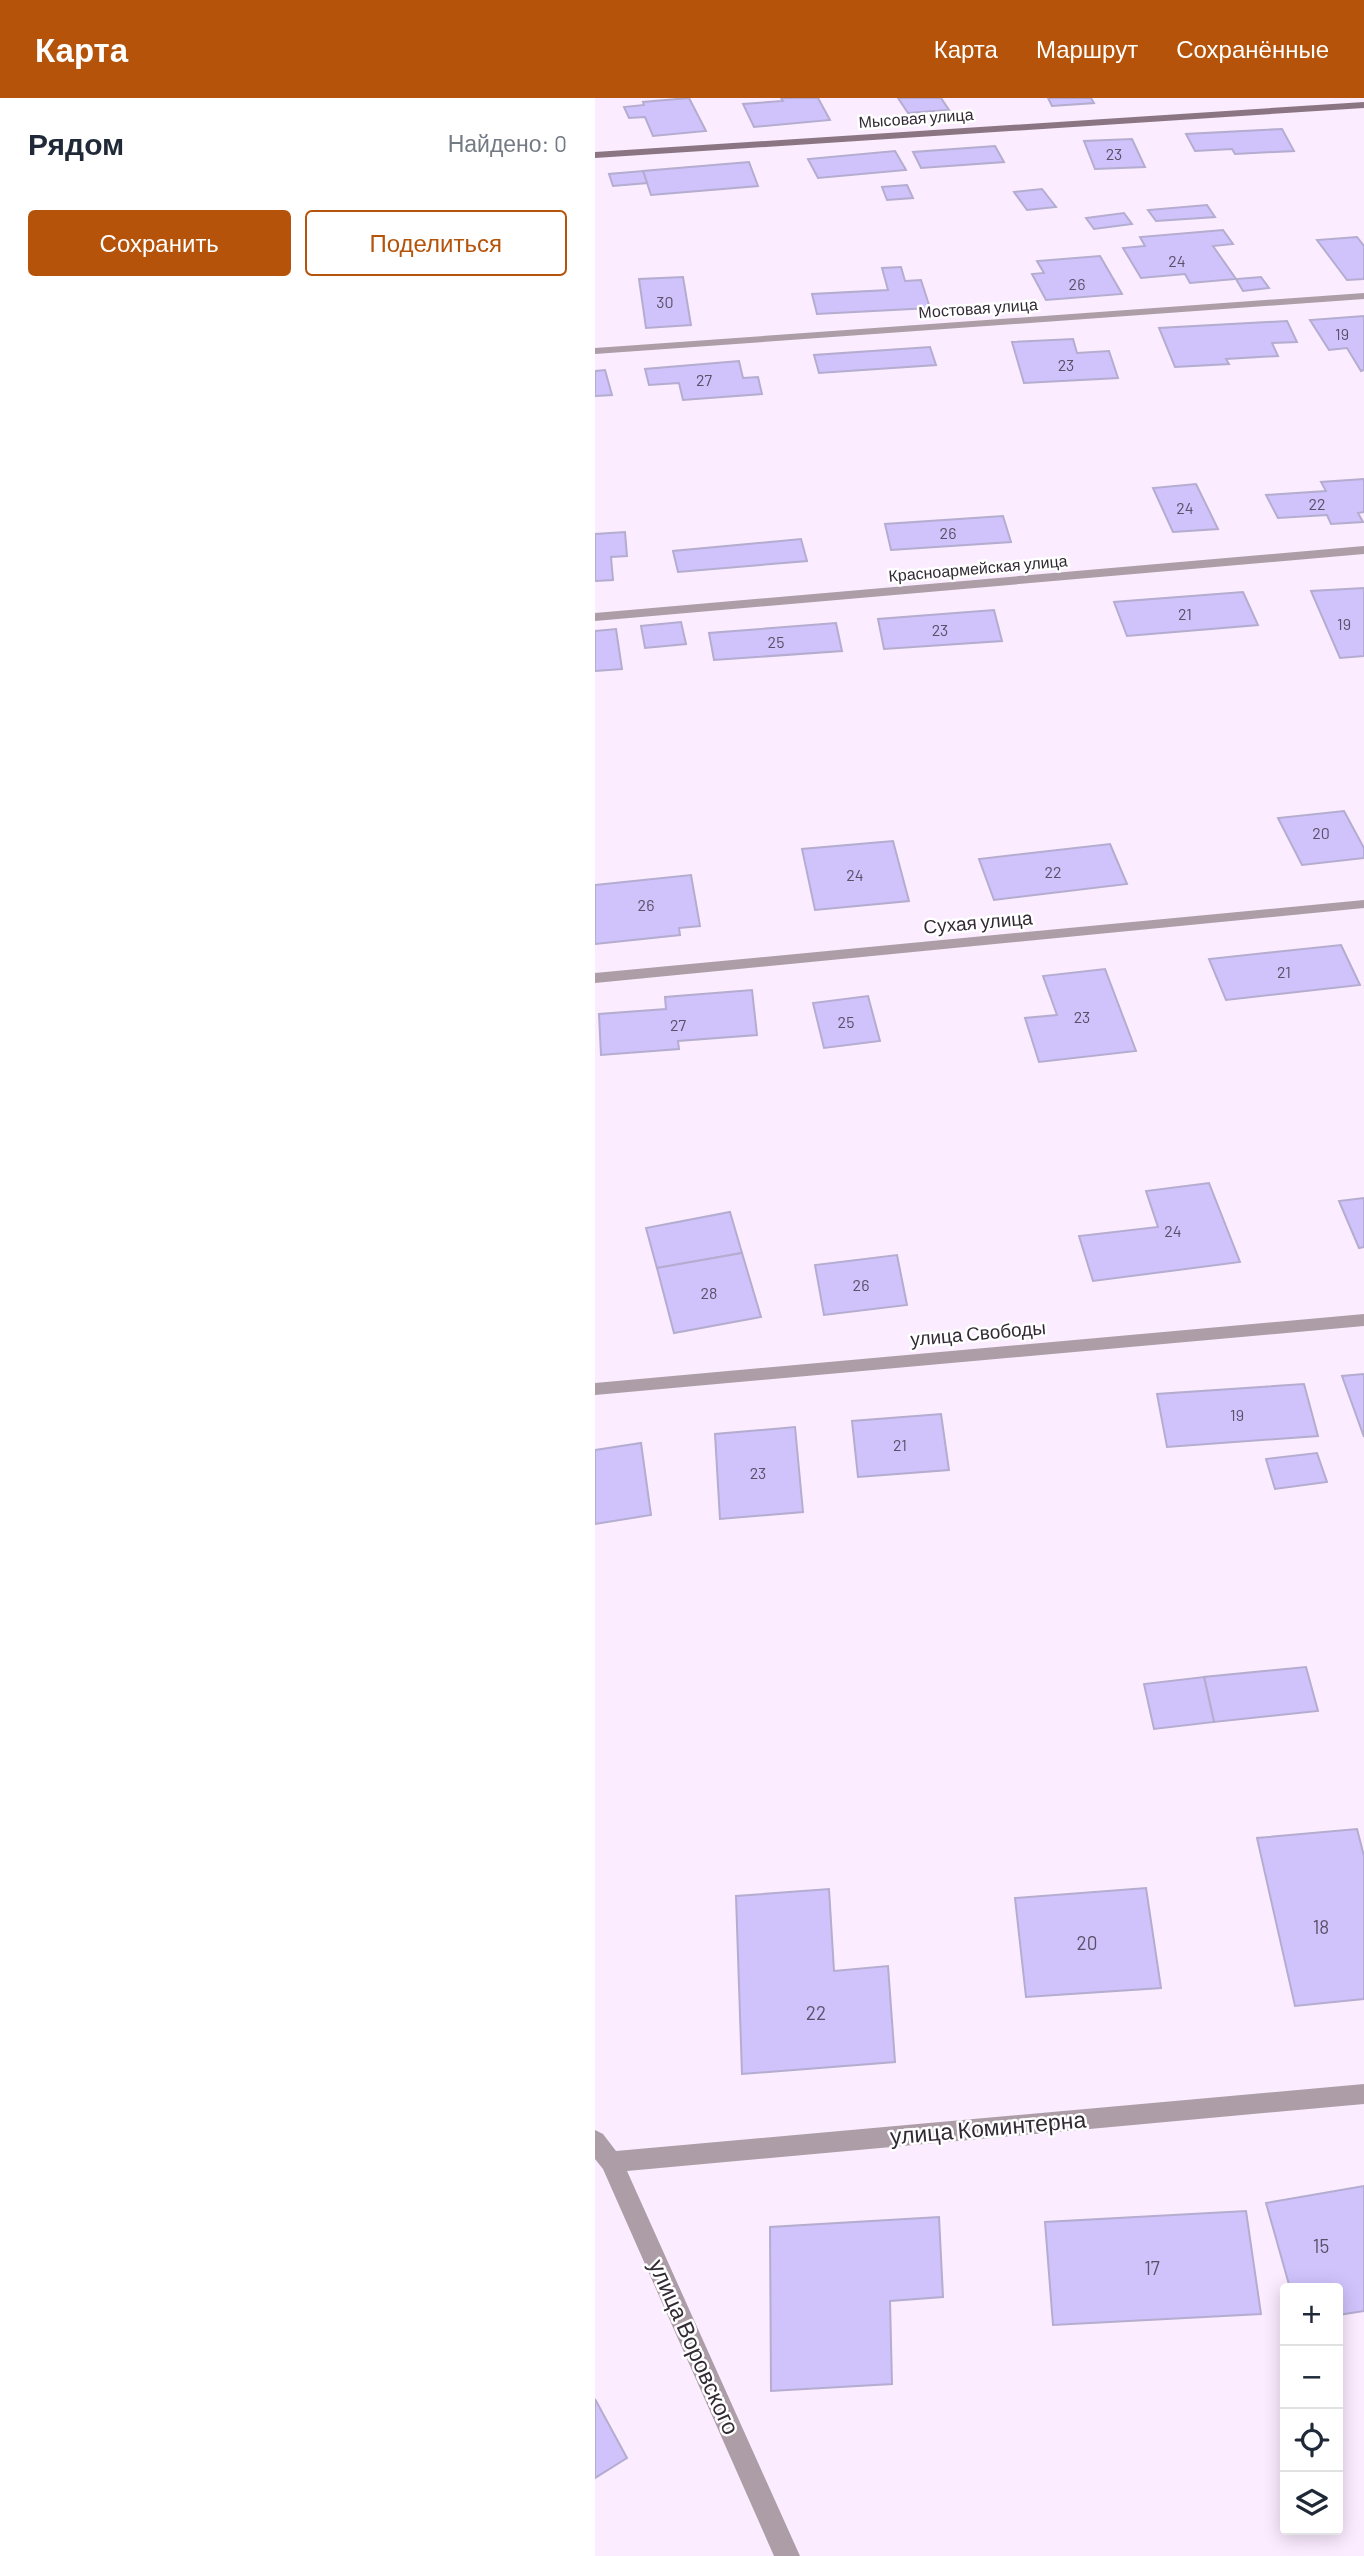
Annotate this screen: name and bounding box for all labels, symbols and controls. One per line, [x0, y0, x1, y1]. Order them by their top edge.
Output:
text: Карта [35, 29, 128, 69]
text: Карта [934, 34, 998, 63]
text: Маршрут [1036, 34, 1138, 63]
text: Сохранённые [1176, 34, 1329, 63]
street label: Мысовая улица [858, 104, 974, 131]
text: Рядом [28, 125, 124, 161]
text: Найдено: 0 [448, 129, 567, 157]
house number: 23 [1106, 144, 1122, 163]
button: Сохранить [28, 210, 291, 276]
button: Поделиться [305, 210, 567, 276]
house number: 24 [1168, 251, 1186, 270]
house number: 26 [1069, 274, 1085, 293]
house number: 30 [656, 292, 674, 311]
street label: Мостовая улица [918, 294, 1038, 321]
house number: 19 [1335, 324, 1349, 343]
house number: 23 [1058, 355, 1074, 374]
house number: 27 [696, 370, 712, 389]
house number: 22 [1308, 494, 1326, 513]
house number: 24 [1176, 498, 1194, 517]
house number: 26 [940, 523, 956, 542]
street label: Красноармейская улица [888, 550, 1068, 585]
house number: 21 [1178, 604, 1192, 623]
house number: 19 [1337, 614, 1351, 633]
house number: 23 [932, 620, 948, 639]
house number: 25 [768, 632, 784, 651]
house number: 20 [1312, 823, 1330, 842]
house number: 22 [1044, 862, 1062, 881]
house number: 24 [846, 865, 864, 884]
house number: 26 [638, 895, 654, 914]
street label: Сухая улица [922, 905, 1034, 938]
house number: 21 [1277, 962, 1291, 981]
house number: 23 [1074, 1007, 1090, 1026]
house number: 25 [838, 1012, 854, 1031]
house number: 27 [670, 1015, 686, 1034]
house number: 24 [1164, 1221, 1182, 1240]
house number: 26 [853, 1275, 869, 1294]
house number: 28 [701, 1283, 717, 1302]
street label: улица Свободы [909, 1315, 1047, 1350]
house number: 19 [1230, 1405, 1244, 1424]
house number: 21 [893, 1435, 907, 1454]
house number: 23 [750, 1463, 766, 1482]
house number: 18 [1313, 1915, 1329, 1938]
house number: 20 [1077, 1931, 1097, 1954]
house number: 22 [806, 2001, 826, 2024]
street label: улица Коминтерна [889, 2104, 1087, 2150]
house number: 15 [1313, 2234, 1329, 2257]
street label: улица Воровского [644, 2255, 746, 2439]
house number: 17 [1144, 2256, 1160, 2279]
map controls [1280, 2283, 1343, 2535]
button: + [1280, 2283, 1343, 2346]
button: − [1280, 2346, 1343, 2409]
button: locate [1280, 2409, 1343, 2472]
button: layers [1280, 2472, 1343, 2535]

